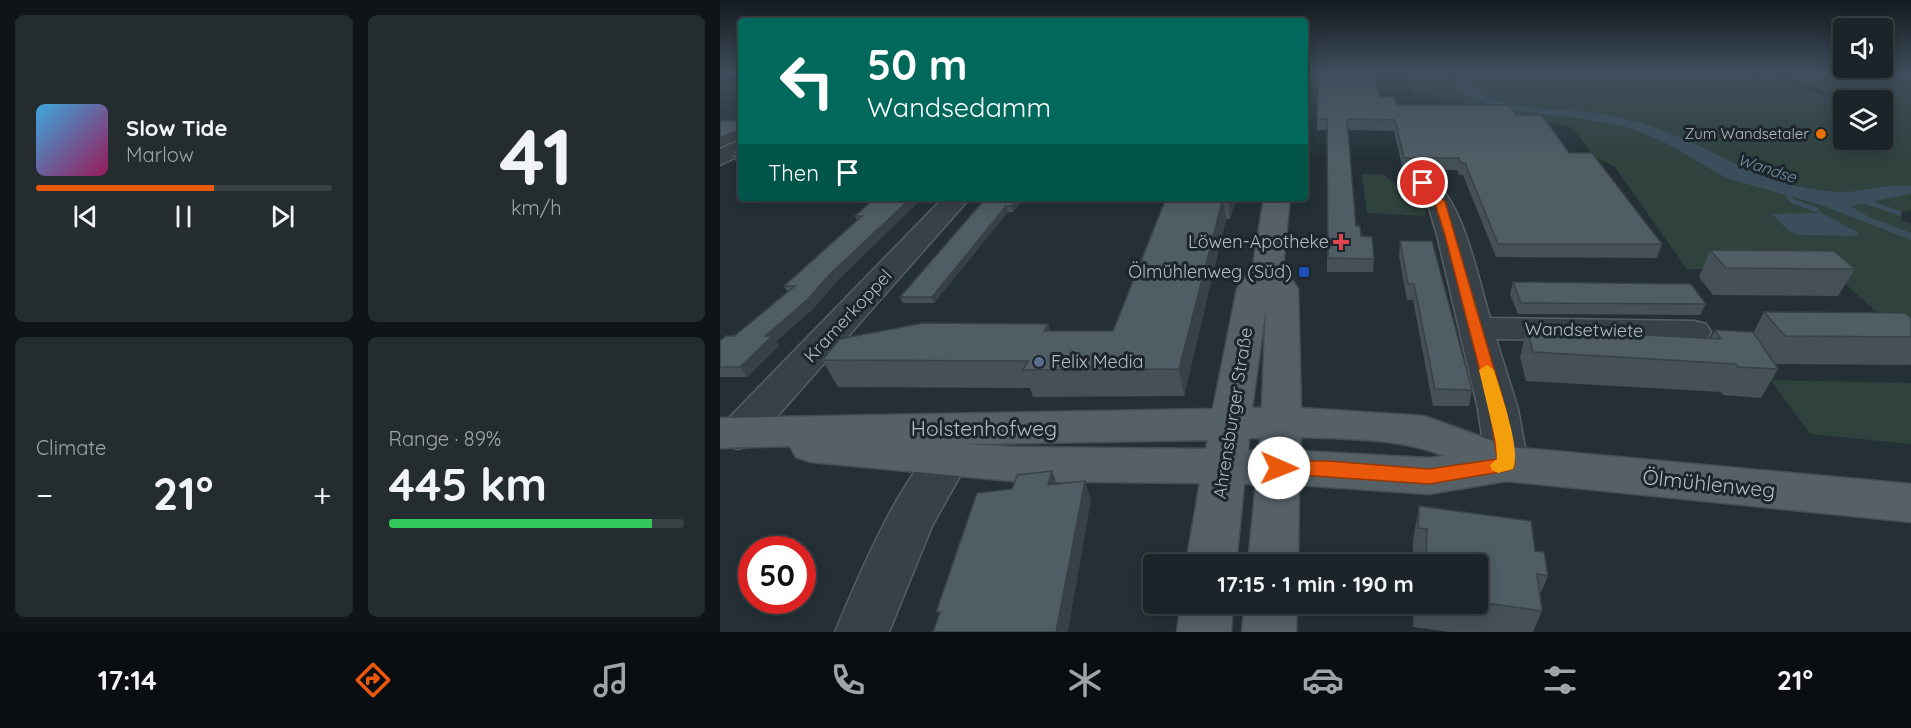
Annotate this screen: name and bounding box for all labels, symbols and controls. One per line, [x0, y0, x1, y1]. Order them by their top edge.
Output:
map controls [1833, 18, 1893, 150]
button: sound [1833, 18, 1893, 78]
text: 50 m [867, 38, 967, 91]
icon: left [768, 42, 846, 120]
text: Wandsedamm [867, 90, 1051, 124]
button: layers [1833, 90, 1893, 150]
text: 41 [499, 107, 573, 205]
text: Slow Tide [126, 114, 227, 142]
place label: Zum Wandsetaler [1685, 124, 1809, 143]
marker: Zum Wandsetaler [1814, 127, 1828, 141]
text: Marlow [126, 142, 194, 167]
water label: Wandse [1735, 149, 1800, 187]
icon: arrive [831, 156, 864, 189]
pin [1397, 157, 1448, 208]
text: Then [768, 159, 819, 187]
icon: arrive [1406, 166, 1439, 199]
text: km/h [511, 195, 562, 220]
icon: previous [69, 200, 102, 233]
icon: pause [167, 200, 200, 233]
icon: next [266, 200, 299, 233]
place label: Löwen-Apotheke [1188, 230, 1329, 253]
marker: Löwen-Apotheke [1334, 235, 1348, 249]
place label: Ölmühlenweg (Süd) [1128, 260, 1292, 283]
street label: Kramerkoppel [799, 264, 897, 367]
marker: Ölmühlenweg (Süd) [1297, 265, 1311, 279]
street label: Wandsetwiete [1525, 317, 1644, 342]
street label: Ahrensburger Straße [1208, 326, 1257, 500]
place label: Felix Media [1051, 350, 1143, 373]
marker: Felix Media [1032, 355, 1046, 369]
street label: Holstenhofweg [911, 415, 1057, 441]
text: Range · 89% [389, 426, 501, 451]
text: Climate [36, 435, 106, 460]
position arrow [1247, 436, 1311, 500]
text: 445 km [389, 456, 547, 512]
street label: Ölmühlenweg [1641, 463, 1777, 503]
text: 21° [153, 465, 213, 521]
text: − [36, 474, 53, 515]
text: + [313, 474, 331, 515]
speed limit sign: 50 [738, 536, 816, 614]
text: 17:15 · 1 min · 190 m [1217, 570, 1414, 598]
icon: directions [352, 659, 394, 701]
icon: music [590, 659, 632, 701]
icon: phone [827, 659, 869, 701]
icon: climate [1064, 659, 1106, 701]
icon: car [1302, 659, 1344, 701]
icon: filters [1539, 659, 1581, 701]
text: 17:14 [98, 663, 157, 697]
text: 21° [1777, 663, 1813, 697]

